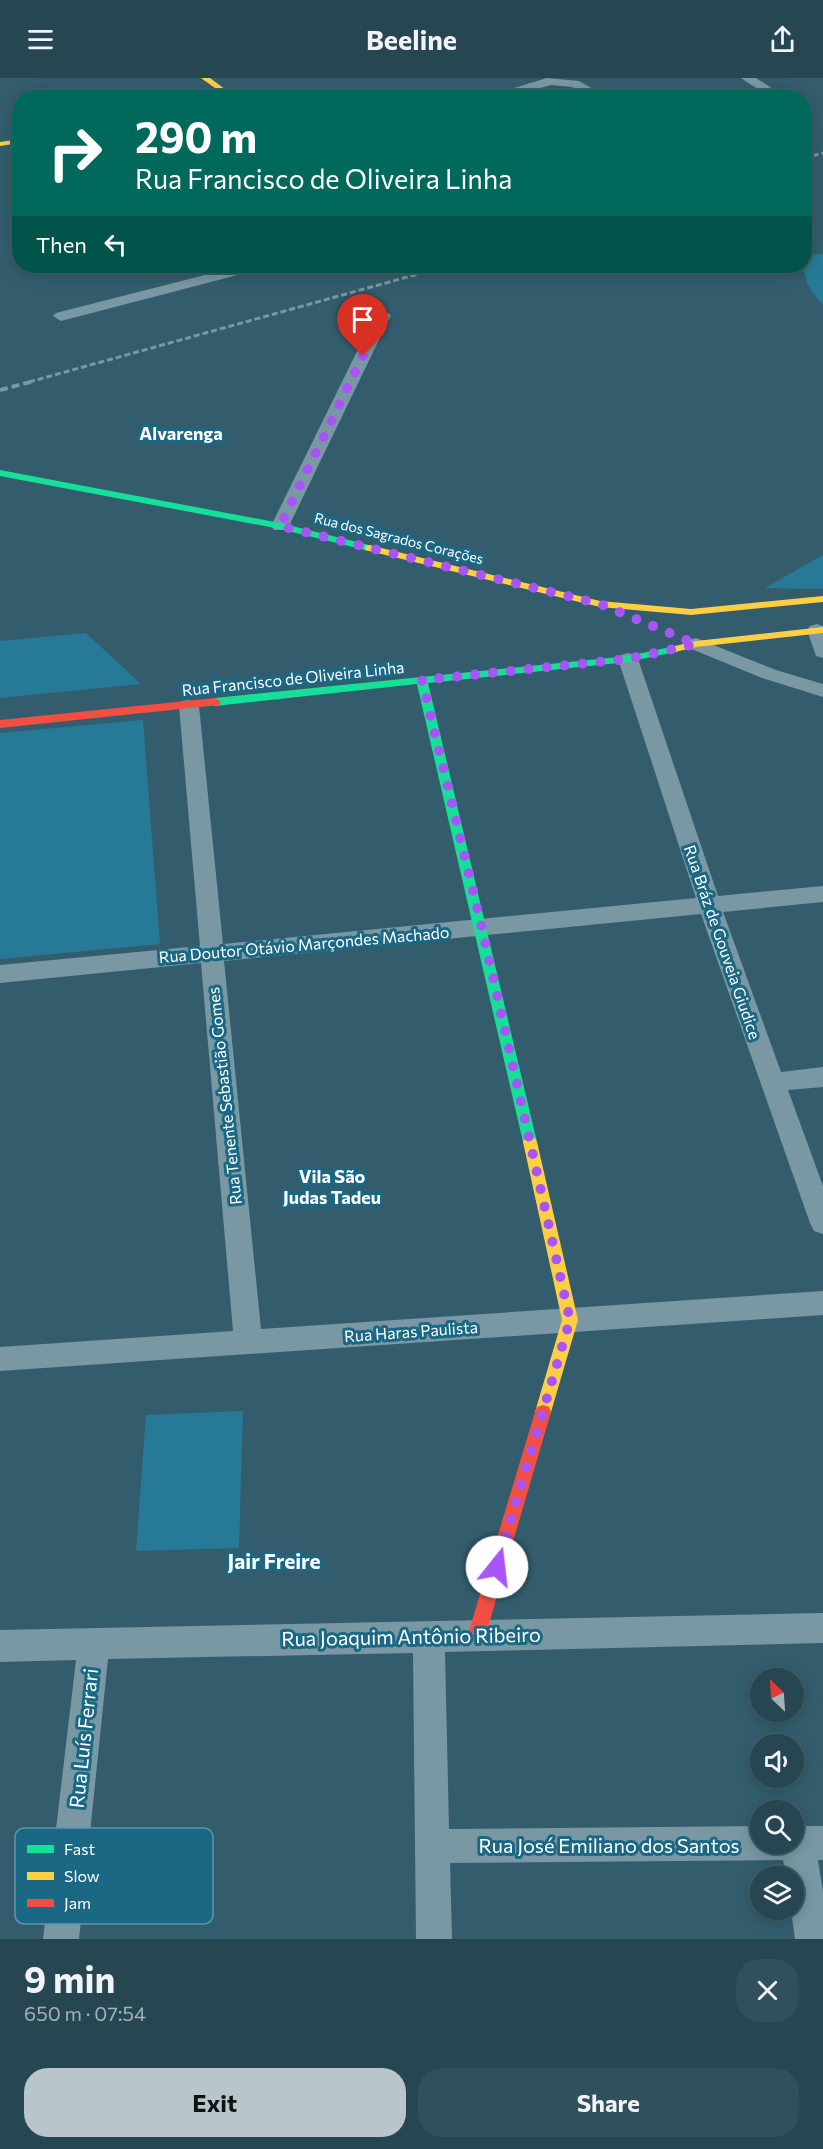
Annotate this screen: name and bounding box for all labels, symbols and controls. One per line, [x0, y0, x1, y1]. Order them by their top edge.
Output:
icon: menu [24, 23, 57, 56]
text: Beeline [366, 23, 457, 56]
icon: share [766, 23, 799, 56]
text: 290 m [135, 110, 257, 162]
icon: right [36, 114, 114, 192]
text: Rua Francisco de Oliveira Linha [135, 162, 512, 195]
icon: left [99, 228, 132, 261]
text: Then [36, 231, 87, 258]
pin [337, 294, 388, 356]
icon: arrive [346, 303, 379, 336]
district label: Alvarenga [139, 422, 223, 444]
street label: Rua dos Sagrados Corações [313, 509, 485, 567]
street label: Rua Francisco de Oliveira Linha [181, 657, 405, 699]
street label: Rua Bráz de Gouveia Giudice [681, 842, 765, 1042]
street label: Rua Doutor Otávio Marçondes Machado [158, 922, 450, 966]
street label: Rua Tenente Sebastião Gomes [203, 986, 245, 1206]
district label: Vila São Judas Tadeu [283, 1165, 381, 1208]
street label: Rua Haras Paulista [344, 1317, 478, 1345]
position arrow [465, 1535, 529, 1599]
district label: Jair Freire [228, 1548, 320, 1573]
street label: Rua Joaquim Antônio Ribeiro [281, 1622, 541, 1650]
street label: Rua Luís Ferrari [64, 1667, 102, 1809]
north arrow [750, 1668, 804, 1722]
map controls [750, 1668, 804, 1920]
button: sound [750, 1734, 804, 1788]
button: search [750, 1800, 804, 1854]
legend [15, 1828, 213, 1924]
street label: Rua José Emiliano dos Santos [479, 1833, 739, 1857]
text: Fast [64, 1839, 95, 1858]
text: Slow [64, 1866, 100, 1885]
button: layers [750, 1866, 804, 1920]
text: Jam [64, 1893, 91, 1912]
text: 9 min [24, 1956, 115, 2000]
button: close [736, 1959, 799, 2022]
text: 650 m · 07:54 [24, 2001, 146, 2025]
button: Exit [24, 2068, 406, 2137]
button: Share [418, 2068, 799, 2137]

